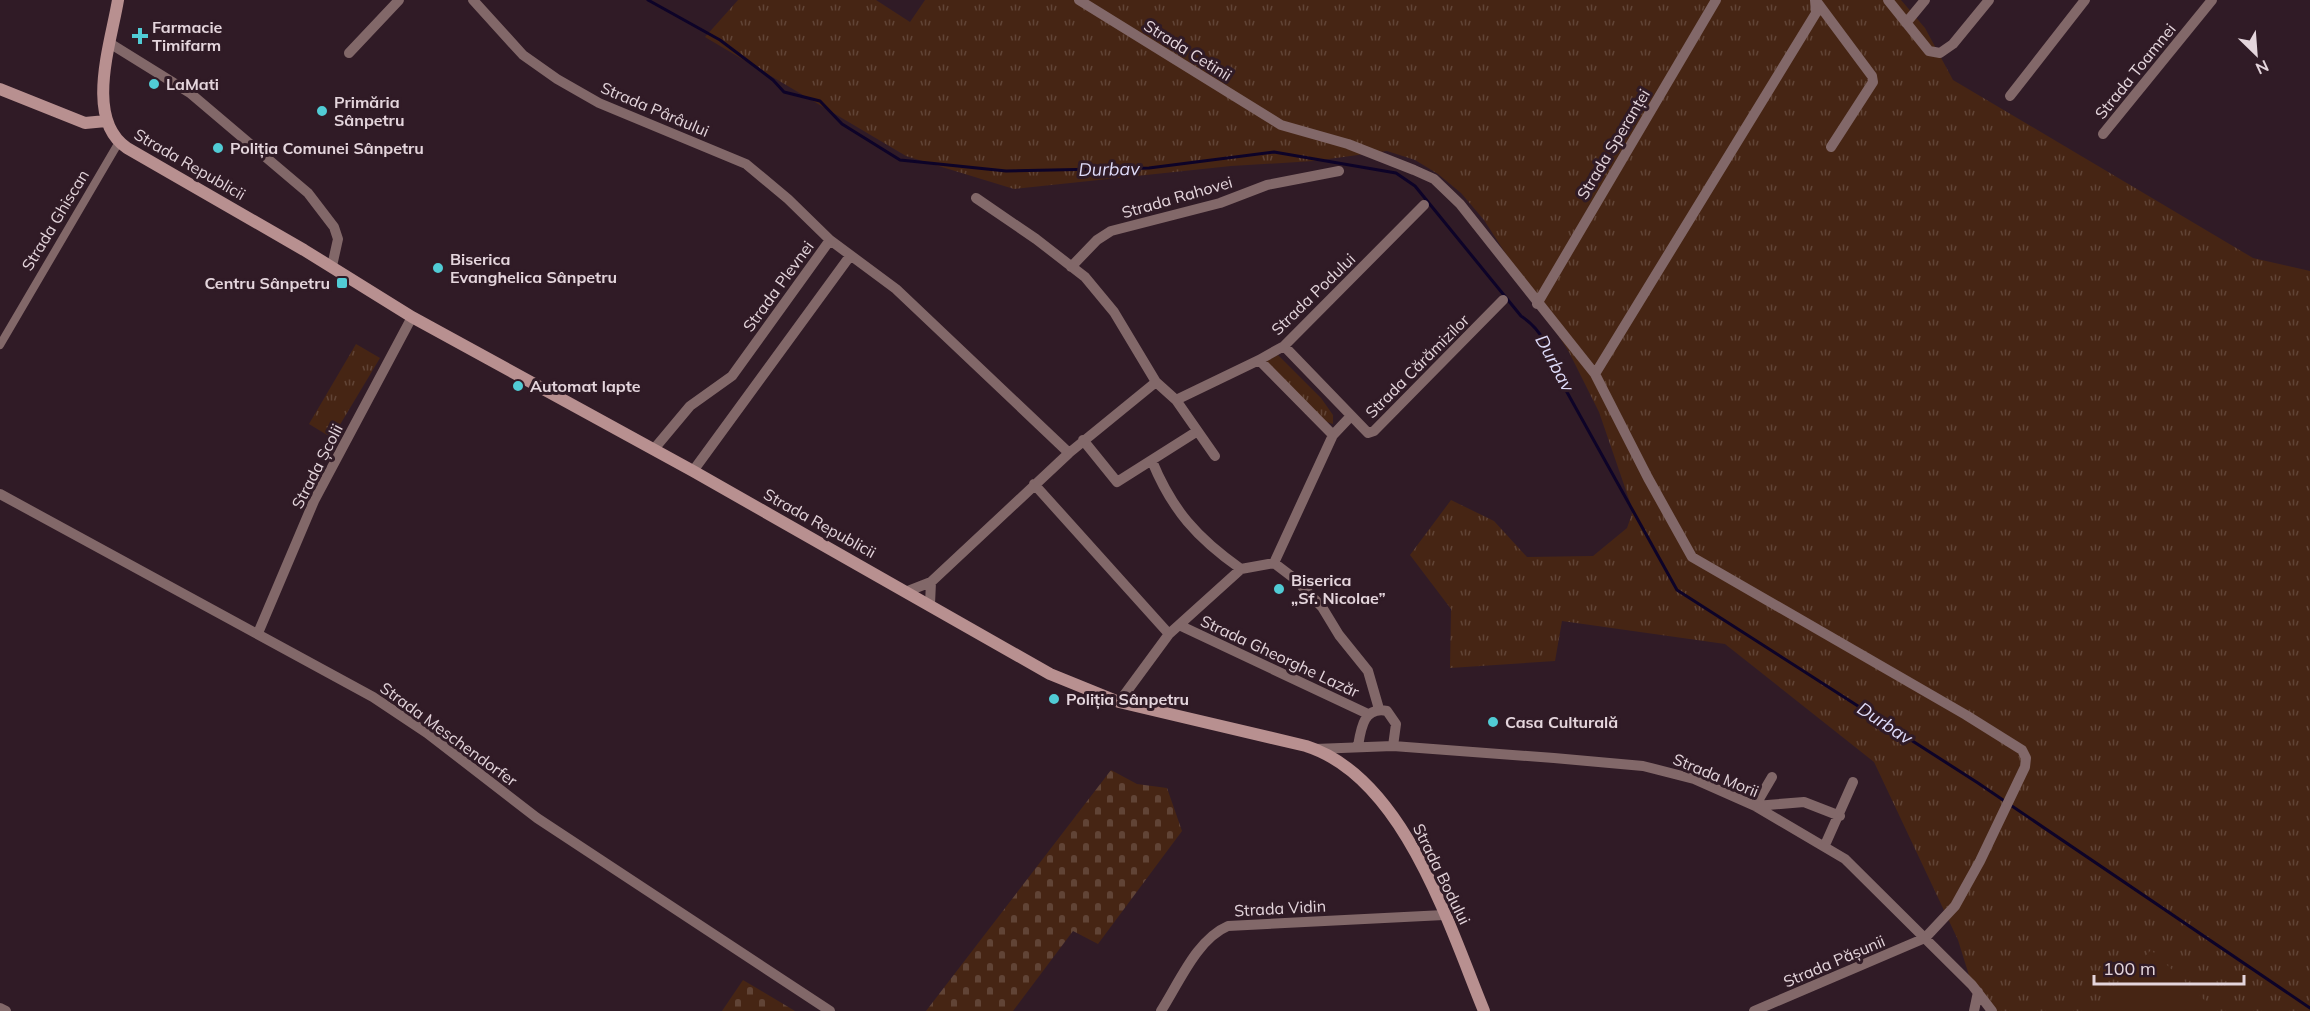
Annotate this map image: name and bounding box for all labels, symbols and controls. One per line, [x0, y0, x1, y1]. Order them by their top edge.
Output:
street label: Strada Cetinii [1140, 15, 1236, 85]
place label: Farmacie Timifarm [152, 17, 223, 55]
street label: Strada Toamnei [2090, 19, 2180, 123]
north arrow [2226, 24, 2286, 84]
marker: Farmacie Timifarm [133, 29, 147, 43]
text: N [2253, 56, 2272, 79]
place label: LaMati [166, 74, 219, 94]
marker: LaMati [147, 77, 161, 91]
street label: Strada Pârâului [598, 77, 712, 141]
street label: Strada Speranței [1572, 85, 1654, 203]
place label: Primăria Sânpetru [334, 92, 404, 130]
marker: Primăria Sânpetru [315, 104, 329, 118]
street label: Strada Republicii [131, 124, 249, 204]
place label: Poliția Comunei Sânpetru [230, 138, 424, 159]
marker: Poliția Comunei Sânpetru [211, 141, 225, 155]
water label: Durbav [1078, 157, 1141, 181]
street label: Strada Ghiscan [17, 166, 93, 274]
street label: Strada Rahovei [1119, 172, 1235, 222]
street label: Strada Plevnei [738, 237, 818, 335]
place label: Biserica Evanghelica Sânpetru [450, 249, 617, 287]
street label: Strada Podului [1267, 249, 1359, 339]
marker: Biserica Evanghelica Sânpetru [431, 261, 445, 275]
place label: Centru Sânpetru [204, 273, 330, 293]
marker: Centru Sânpetru [335, 276, 349, 290]
street label: Strada Cărămizilor [1361, 310, 1473, 422]
water label: Durbav [1530, 330, 1580, 397]
place label: Automat lapte [530, 376, 641, 396]
marker: Automat lapte [511, 379, 525, 393]
street label: Strada Școlii [287, 420, 347, 512]
street label: Strada Republicii [760, 484, 880, 562]
place label: Biserica „Sf. Nicolae” [1291, 570, 1386, 608]
marker: Biserica „Sf. Nicolae” [1272, 582, 1286, 596]
street label: Strada Gheorghe Lazăr [1197, 610, 1363, 702]
street label: Strada Meschendorfer [377, 678, 522, 791]
place label: Poliția Sânpetru [1066, 689, 1189, 710]
marker: Poliția Sânpetru [1047, 692, 1061, 706]
water label: Durbav [1853, 697, 1918, 750]
place label: Casa Culturală [1505, 712, 1618, 732]
marker: Casa Culturală [1486, 715, 1500, 729]
street label: Strada Morii [1670, 749, 1762, 801]
street label: Strada Bodului [1409, 820, 1475, 928]
street label: Strada Vidin [1234, 896, 1326, 920]
street label: Strada Pășunii [1780, 931, 1888, 991]
scale bar [2094, 948, 2244, 986]
text: 100 m [2103, 957, 2156, 980]

